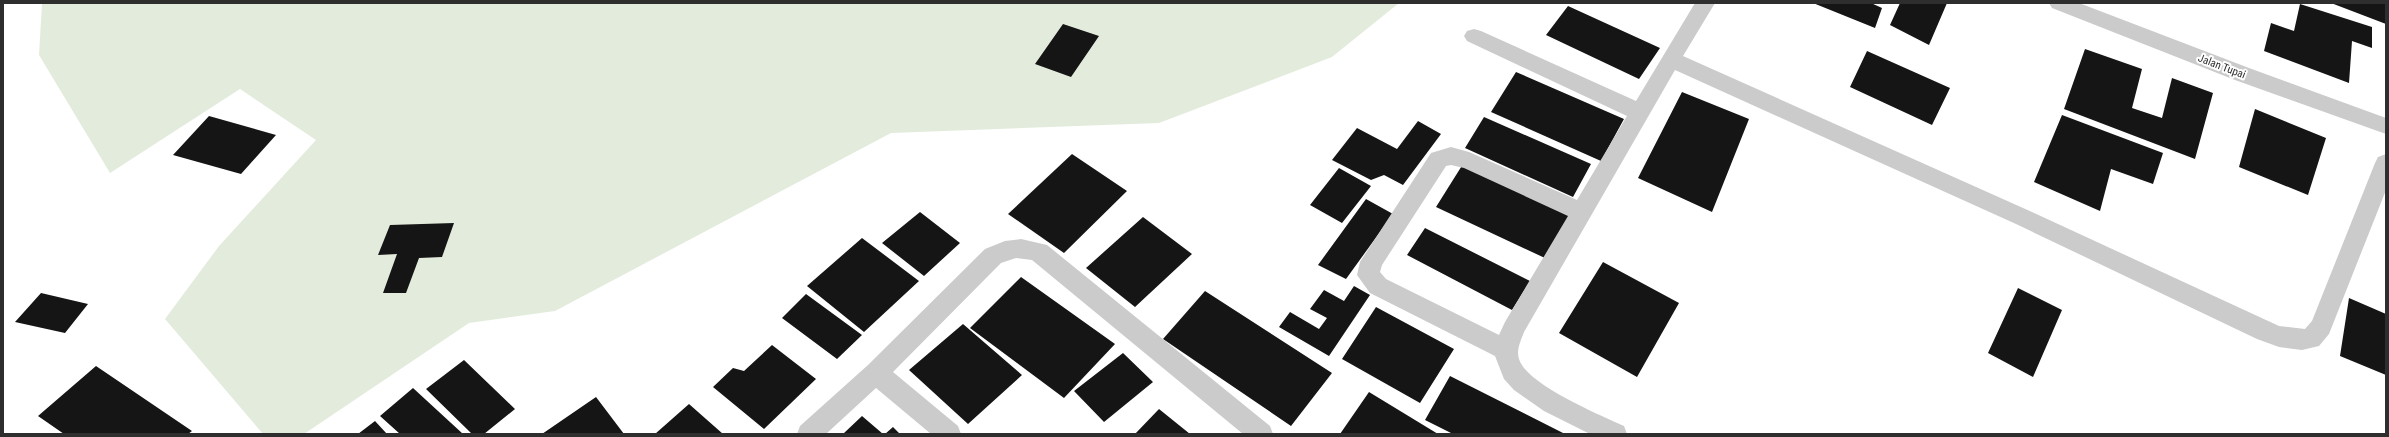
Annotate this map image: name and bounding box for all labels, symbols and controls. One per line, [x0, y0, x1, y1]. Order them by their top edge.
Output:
street label: Jalan Tupai [2196, 51, 2247, 81]

